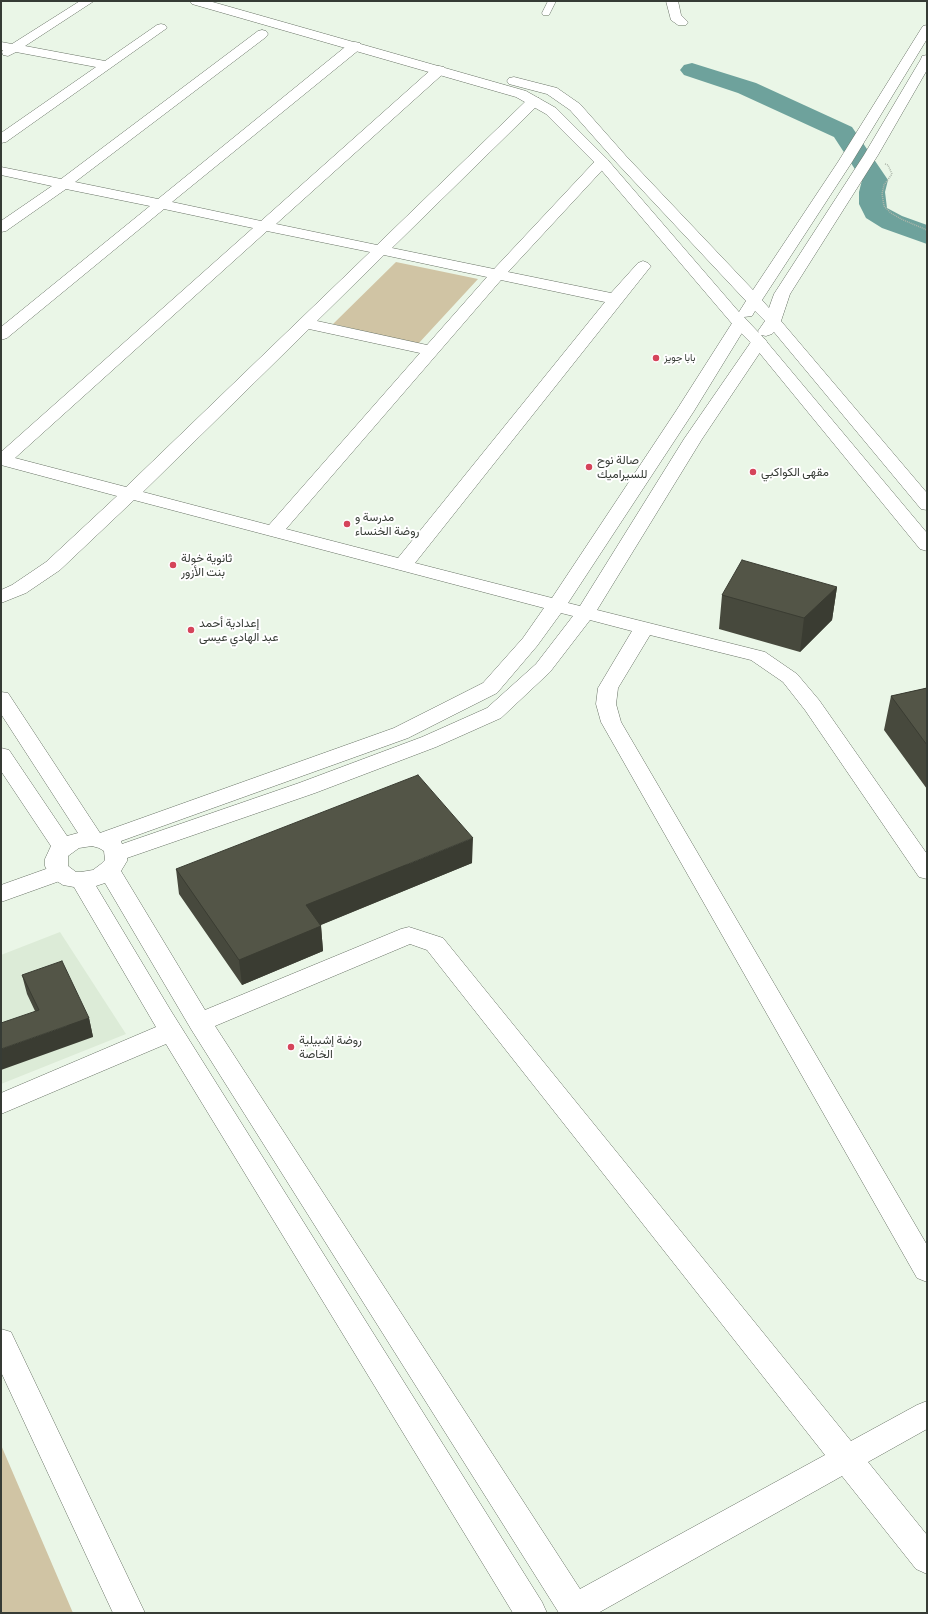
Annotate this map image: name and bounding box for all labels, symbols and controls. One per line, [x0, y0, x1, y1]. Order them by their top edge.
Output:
place label: بابا جويز [664, 352, 696, 364]
marker: بابا جويز [651, 353, 661, 363]
place label: صالة نوح للسيراميك [597, 453, 647, 481]
marker: صالة نوح للسيراميك [584, 462, 594, 472]
place label: مقهى الكواكبي [761, 465, 829, 479]
marker: مقهى الكواكبي [748, 467, 758, 477]
place label: مدرسة و روضة الخنساء [355, 510, 419, 538]
marker: مدرسة و روضة الخنساء [342, 519, 352, 529]
place label: ثانوية خولة بنت الأزور [181, 551, 232, 579]
marker: ثانوية خولة بنت الأزور [168, 560, 178, 570]
place label: إعدادية أحمد عبد الهادي عيسى [199, 616, 278, 644]
marker: إعدادية أحمد عبد الهادي عيسى [186, 625, 196, 635]
place label: روضة إشبيلية الخاصة [299, 1033, 362, 1061]
marker: روضة إشبيلية الخاصة [286, 1042, 296, 1052]

